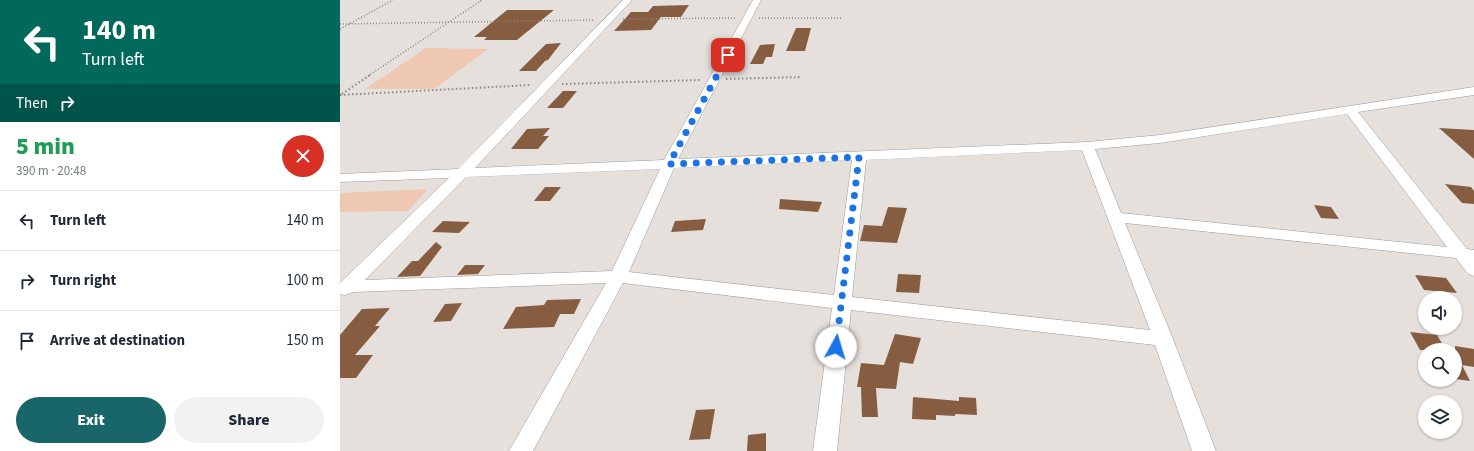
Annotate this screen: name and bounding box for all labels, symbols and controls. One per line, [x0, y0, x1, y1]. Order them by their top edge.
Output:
text: 140 m [82, 10, 156, 50]
icon: left [16, 16, 68, 68]
pin [711, 38, 745, 72]
icon: arrive [717, 44, 739, 66]
text: Turn left [82, 47, 144, 72]
icon: right [56, 92, 78, 114]
text: Then [16, 93, 48, 114]
text: 5 min [16, 129, 75, 164]
button: close [282, 135, 324, 177]
text: 390 m · 20:48 [16, 162, 86, 180]
icon: left [16, 210, 38, 232]
text: Turn left [50, 210, 106, 231]
text: 140 m [286, 210, 324, 231]
icon: right [16, 270, 38, 292]
text: Turn right [50, 270, 116, 291]
text: 100 m [286, 270, 324, 291]
map controls [1418, 291, 1462, 439]
button: sound [1418, 291, 1462, 335]
position arrow [815, 326, 857, 368]
icon: arrive [16, 330, 38, 352]
text: Arrive at destination [50, 330, 185, 351]
text: 150 m [286, 330, 324, 351]
button: search [1418, 343, 1462, 387]
button: layers [1418, 395, 1462, 439]
button: Exit [16, 397, 166, 443]
button: Share [174, 397, 324, 443]

